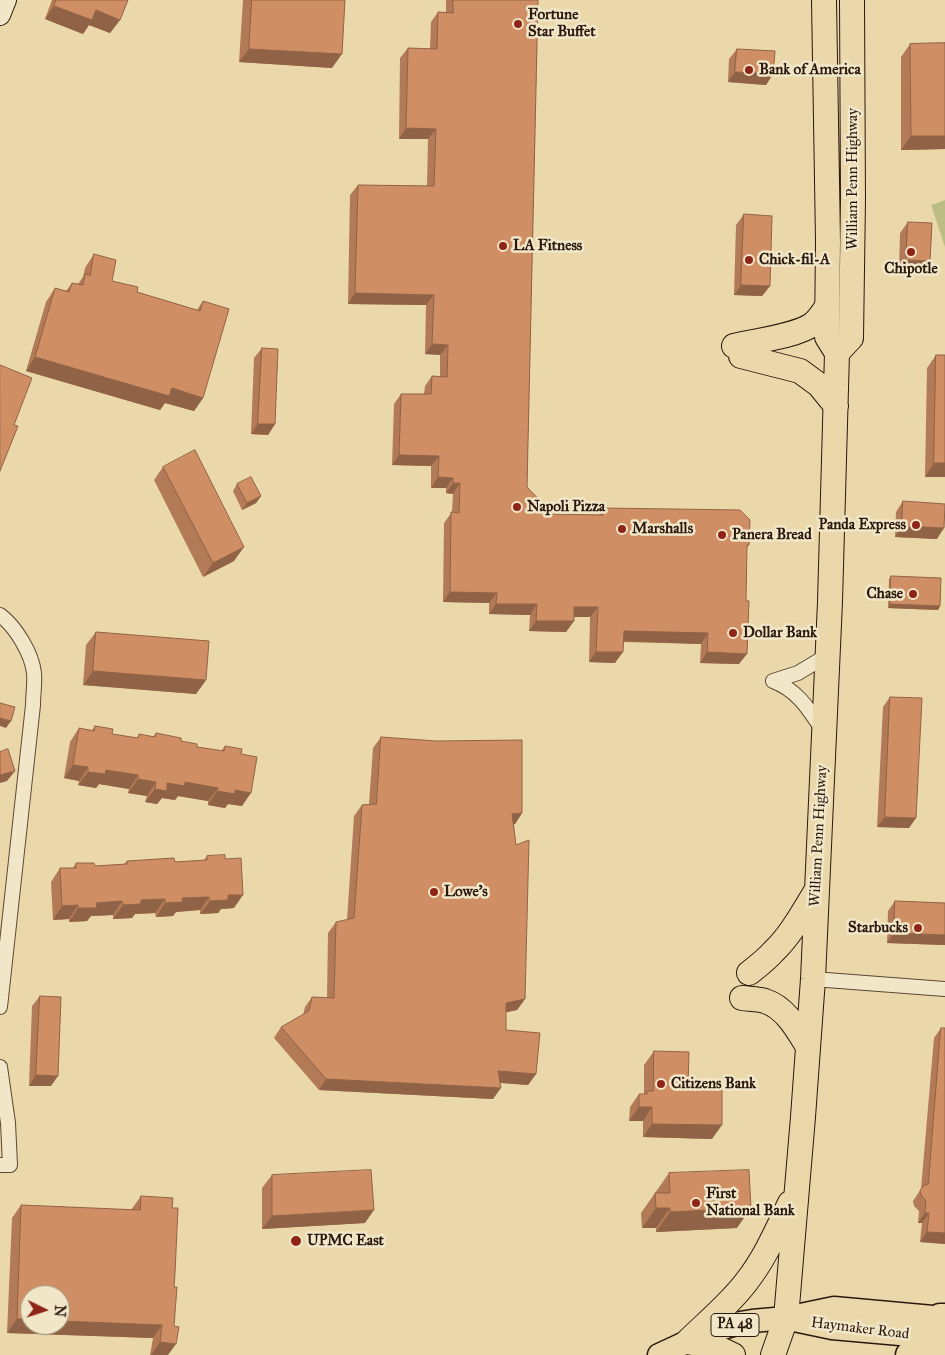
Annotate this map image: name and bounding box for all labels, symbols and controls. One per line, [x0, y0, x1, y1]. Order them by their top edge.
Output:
place label: Fortune Star Buffet [528, 6, 596, 41]
marker: Fortune Star Buffet [512, 18, 524, 30]
place label: Bank of America [759, 61, 861, 79]
marker: Bank of America [743, 64, 755, 76]
street label: William Penn Highway [844, 108, 862, 250]
place label: LA Fitness [513, 237, 582, 255]
marker: LA Fitness [497, 240, 509, 252]
marker: Chipotle [905, 246, 917, 258]
place label: Chick-fil-A [759, 251, 830, 269]
marker: Chick-fil-A [743, 254, 755, 266]
place label: Chipotle [884, 260, 938, 278]
place label: Napoli Pizza [527, 498, 605, 516]
marker: Napoli Pizza [511, 501, 523, 513]
place label: Panda Express [819, 516, 906, 534]
marker: Panda Express [910, 519, 922, 531]
place label: Marshalls [632, 520, 693, 538]
marker: Marshalls [616, 523, 628, 535]
place label: Panera Bread [732, 526, 812, 544]
marker: Panera Bread [716, 529, 728, 541]
place label: Chase [866, 585, 903, 603]
marker: Chase [907, 588, 919, 600]
place label: Dollar Bank [743, 624, 817, 642]
marker: Dollar Bank [727, 627, 739, 639]
street label: William Penn Highway [806, 765, 832, 907]
place label: Lowe's [444, 883, 488, 901]
marker: Lowe's [428, 886, 440, 898]
place label: Starbucks [848, 919, 908, 937]
marker: Starbucks [912, 922, 924, 934]
place label: Citizens Bank [671, 1075, 756, 1093]
marker: Citizens Bank [655, 1078, 667, 1090]
place label: First National Bank [706, 1185, 795, 1220]
marker: First National Bank [690, 1197, 702, 1209]
place label: UPMC East [307, 1232, 384, 1250]
marker: UPMC East [289, 1234, 303, 1248]
north arrow [20, 1285, 70, 1335]
text: N [51, 1304, 68, 1318]
road number: PA 48 [711, 1314, 759, 1336]
street label: Haymaker Road [810, 1314, 910, 1344]

